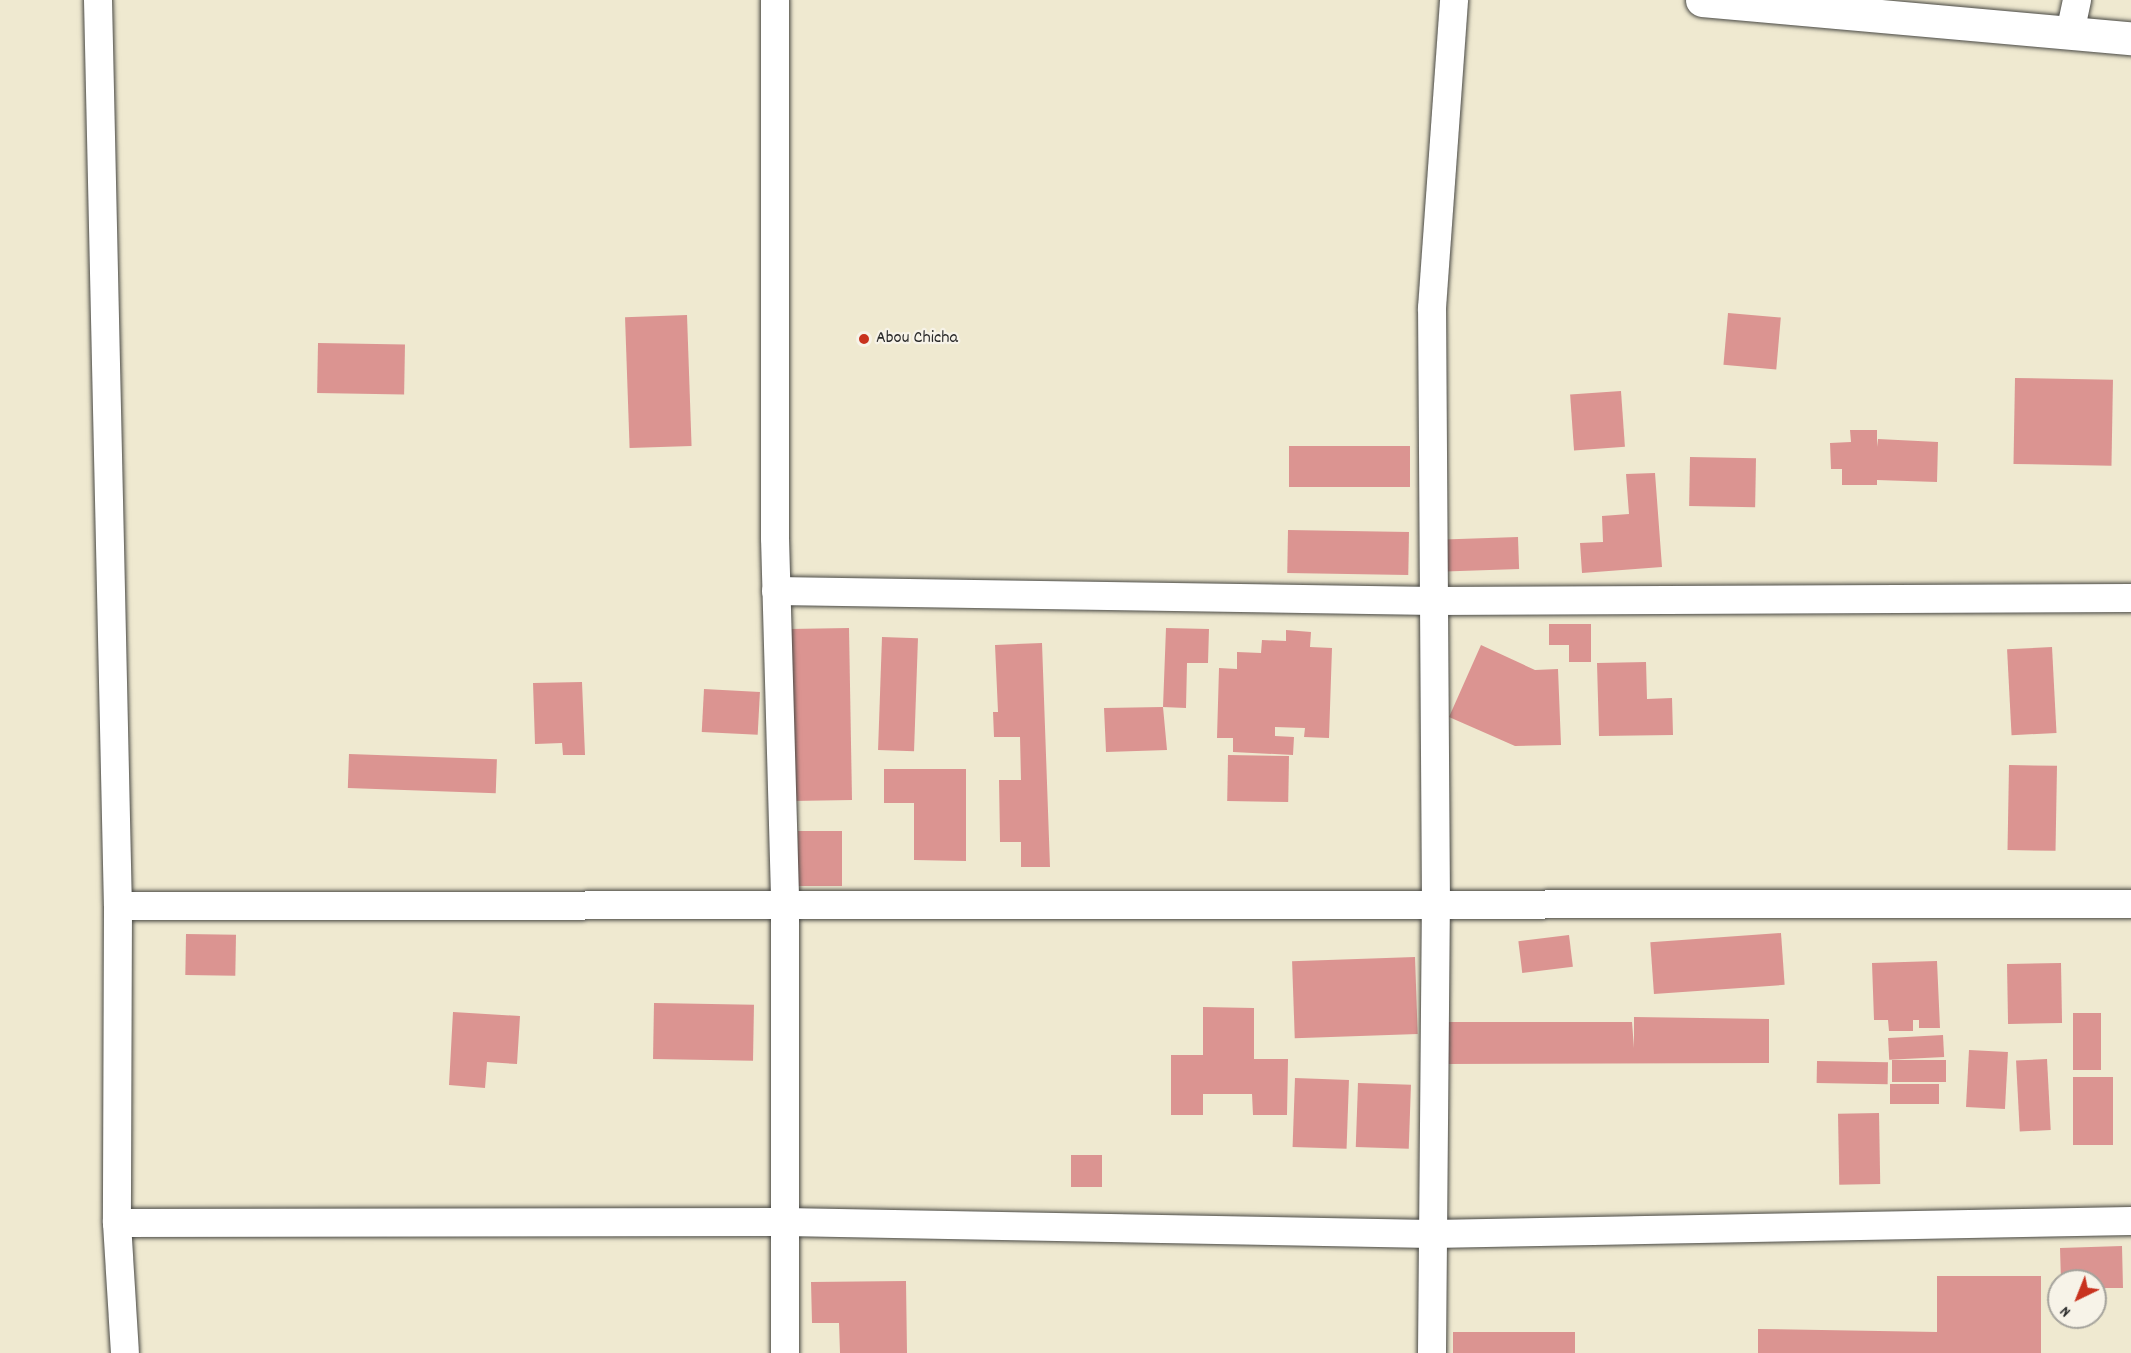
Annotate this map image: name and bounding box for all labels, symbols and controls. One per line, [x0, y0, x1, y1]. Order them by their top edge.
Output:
place label: Abou Chicha [876, 328, 958, 350]
marker: Abou Chicha [857, 332, 871, 346]
north arrow [2047, 1269, 2107, 1329]
text: N [2055, 1300, 2076, 1322]

